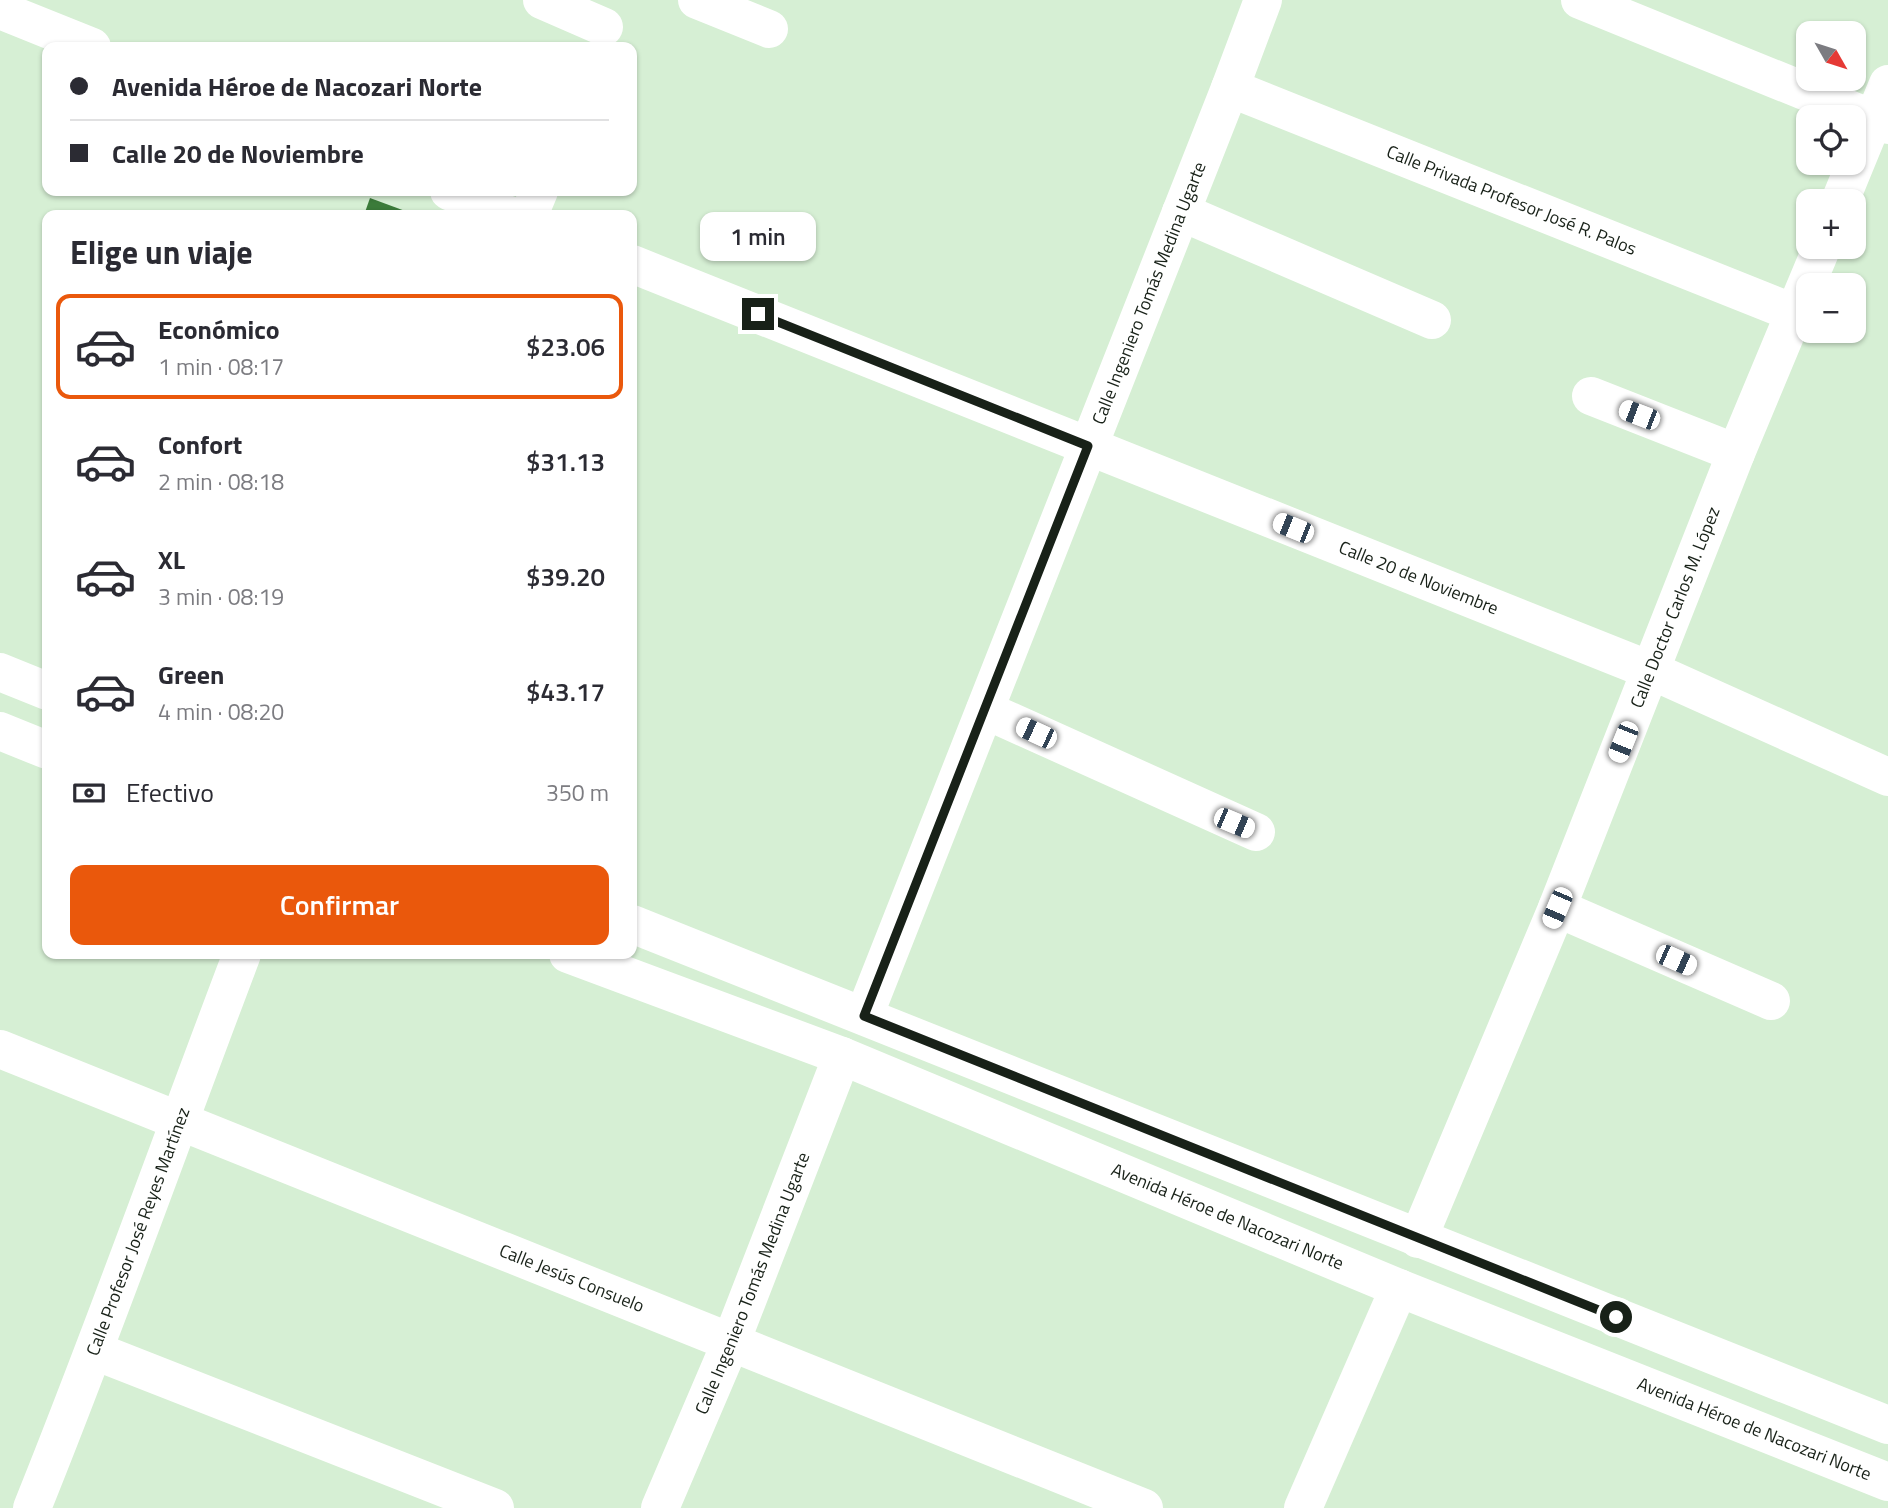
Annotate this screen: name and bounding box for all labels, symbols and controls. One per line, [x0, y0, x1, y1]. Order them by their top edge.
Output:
north arrow [1796, 21, 1866, 91]
map controls [1796, 21, 1866, 343]
text: Avenida Héroe de Nacozari Norte [112, 67, 482, 106]
button: locate [1796, 105, 1866, 175]
text: Calle 20 de Noviembre [112, 134, 364, 173]
street label: Calle Privada Profesor José R. Palos [1383, 138, 1641, 262]
street label: Calle Ingeniero Tomás Medina Ugarte [1085, 158, 1213, 428]
button: + [1796, 189, 1866, 259]
callout: 1 min [700, 212, 816, 262]
text: 1 min [730, 219, 786, 254]
text: Elige un viaje [70, 228, 253, 276]
button: − [1796, 273, 1866, 343]
route end [742, 298, 774, 330]
text: Económico [158, 310, 280, 349]
icon: car [74, 315, 137, 378]
text: $23.06 [526, 327, 605, 366]
text: 1 min · 08:17 [158, 349, 284, 384]
car [1616, 398, 1663, 432]
text: Confort [158, 425, 242, 464]
icon: car [74, 430, 137, 493]
text: $31.13 [526, 442, 605, 481]
text: 2 min · 08:18 [158, 464, 284, 499]
street label: Calle Doctor Carlos M. López [1623, 503, 1727, 712]
car [1270, 510, 1317, 546]
street label: Calle 20 de Noviembre [1335, 533, 1503, 621]
text: XL [158, 540, 185, 579]
icon: car [74, 545, 137, 608]
text: $39.20 [526, 557, 605, 596]
text: 3 min · 08:19 [158, 579, 284, 614]
text: Green [158, 655, 224, 694]
icon: car [74, 660, 137, 723]
text: $43.17 [526, 672, 605, 711]
text: 4 min · 08:20 [158, 694, 284, 729]
car [1013, 715, 1060, 751]
car [1606, 719, 1641, 765]
text: Efectivo [126, 773, 214, 812]
icon: cash [70, 774, 108, 812]
text: 350 m [546, 775, 609, 810]
car [1211, 805, 1258, 841]
button: Confirmar [70, 865, 609, 945]
car [1540, 885, 1575, 931]
car [1653, 942, 1700, 978]
street label: Calle Profesor José Reyes Martínez [79, 1103, 196, 1360]
street label: Calle Ingeniero Tomás Medina Ugarte [688, 1148, 816, 1419]
street label: Avenida Héroe de Nacozari Norte [1107, 1156, 1348, 1277]
street label: Calle Jesús Consuelo [495, 1237, 648, 1319]
route start [1600, 1301, 1632, 1333]
street label: Avenida Héroe de Nacozari Norte [1634, 1370, 1875, 1487]

